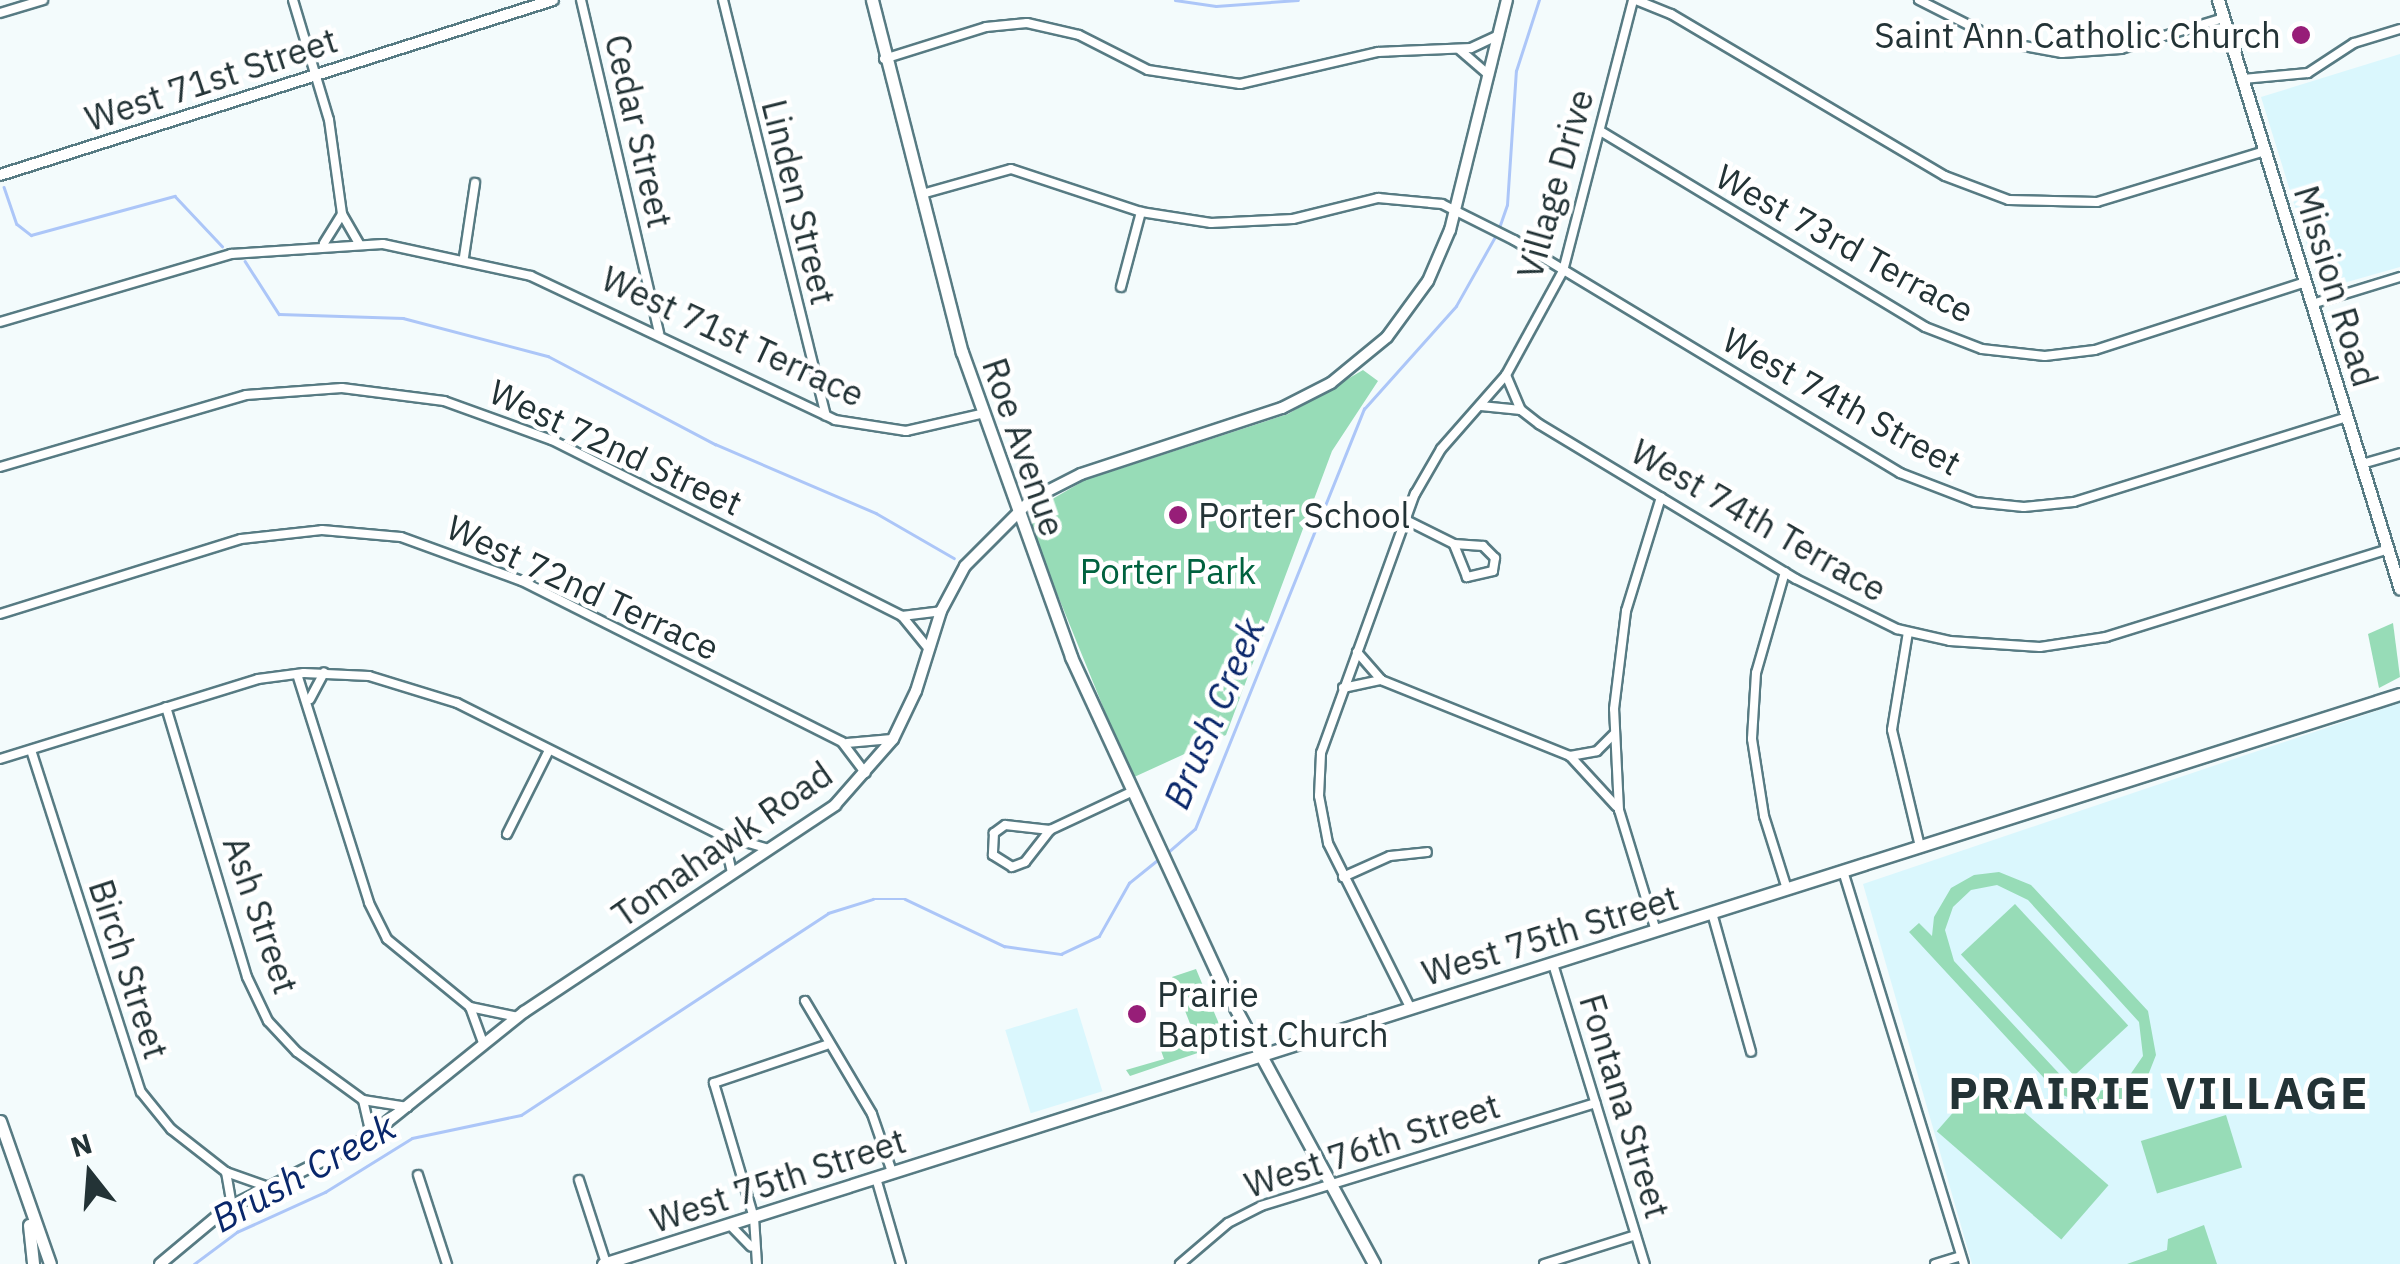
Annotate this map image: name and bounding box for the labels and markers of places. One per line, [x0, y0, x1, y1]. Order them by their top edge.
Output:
place label: Saint Ann Catholic Church [1874, 14, 2281, 56]
marker: Saint Ann Catholic Church [2290, 24, 2312, 46]
place label: Porter School [1198, 494, 1410, 536]
marker: Porter School [1167, 504, 1189, 526]
place label: Prairie Baptist Church [1157, 973, 1389, 1055]
marker: Prairie Baptist Church [1126, 1003, 1148, 1025]

